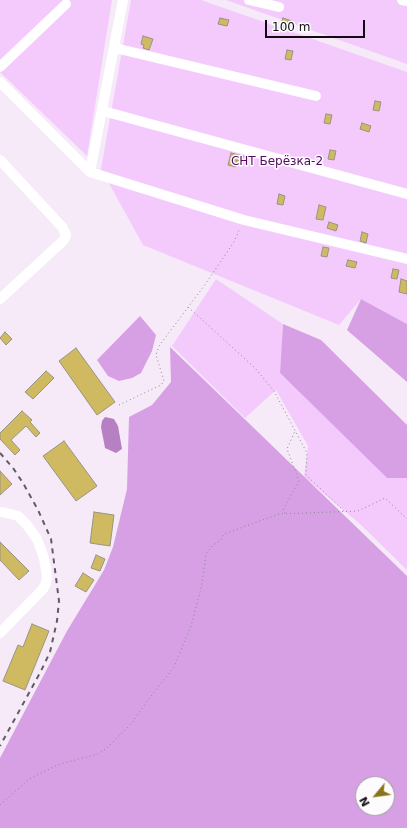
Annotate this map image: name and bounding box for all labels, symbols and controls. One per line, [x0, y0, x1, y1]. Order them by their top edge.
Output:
scale bar [267, 12, 367, 38]
text: 100 m [272, 20, 310, 34]
park label: СНТ Берёзка-2 [231, 155, 323, 169]
north arrow [355, 776, 395, 816]
text: N [357, 794, 373, 809]

